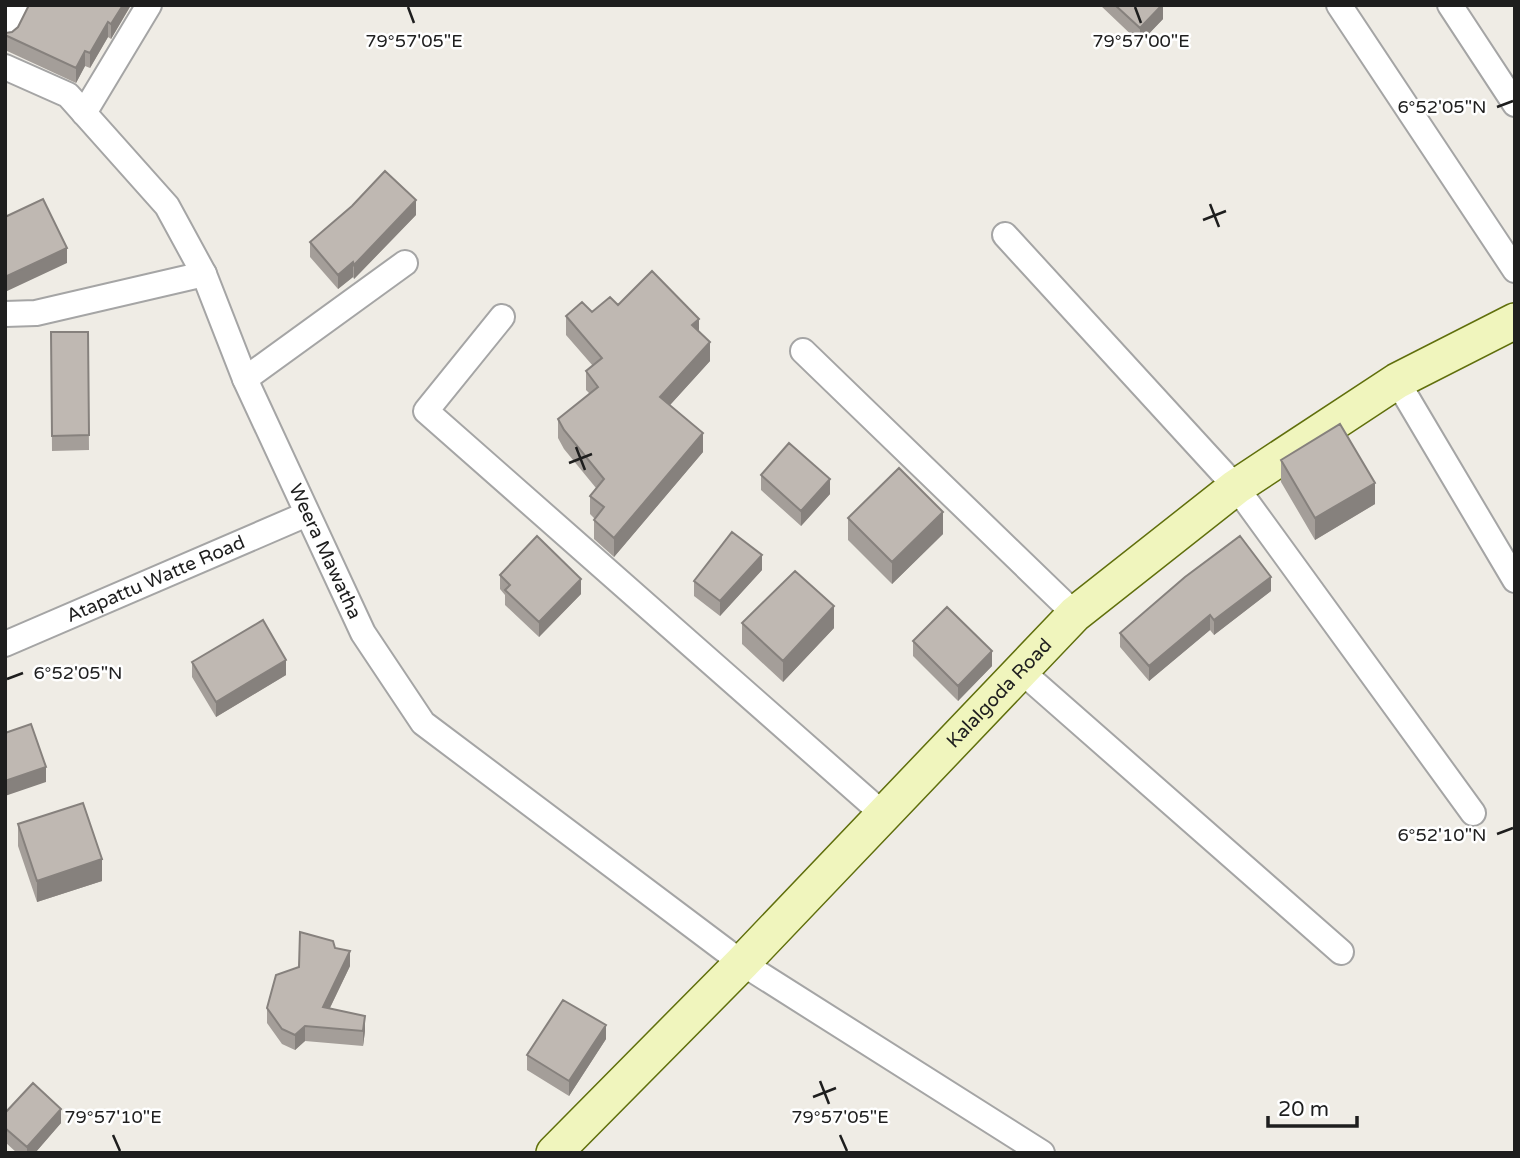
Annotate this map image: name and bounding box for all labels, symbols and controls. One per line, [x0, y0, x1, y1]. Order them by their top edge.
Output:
text: 79°57'05"E [365, 30, 463, 52]
text: 79°57'00"E [1092, 30, 1190, 52]
text: 6°52'05"N [1398, 96, 1487, 118]
street label: Weera Mawatha [284, 480, 366, 623]
street label: Atapattu Watte Road [63, 531, 248, 627]
street label: Kalalgoda Road [942, 634, 1056, 753]
text: 6°52'05"N [34, 662, 123, 684]
text: 6°52'10"N [1398, 824, 1487, 846]
scale bar [1268, 1084, 1357, 1128]
text: 20 m [1278, 1097, 1329, 1122]
text: 79°57'10"E [64, 1106, 162, 1128]
text: 79°57'05"E [791, 1106, 889, 1128]

